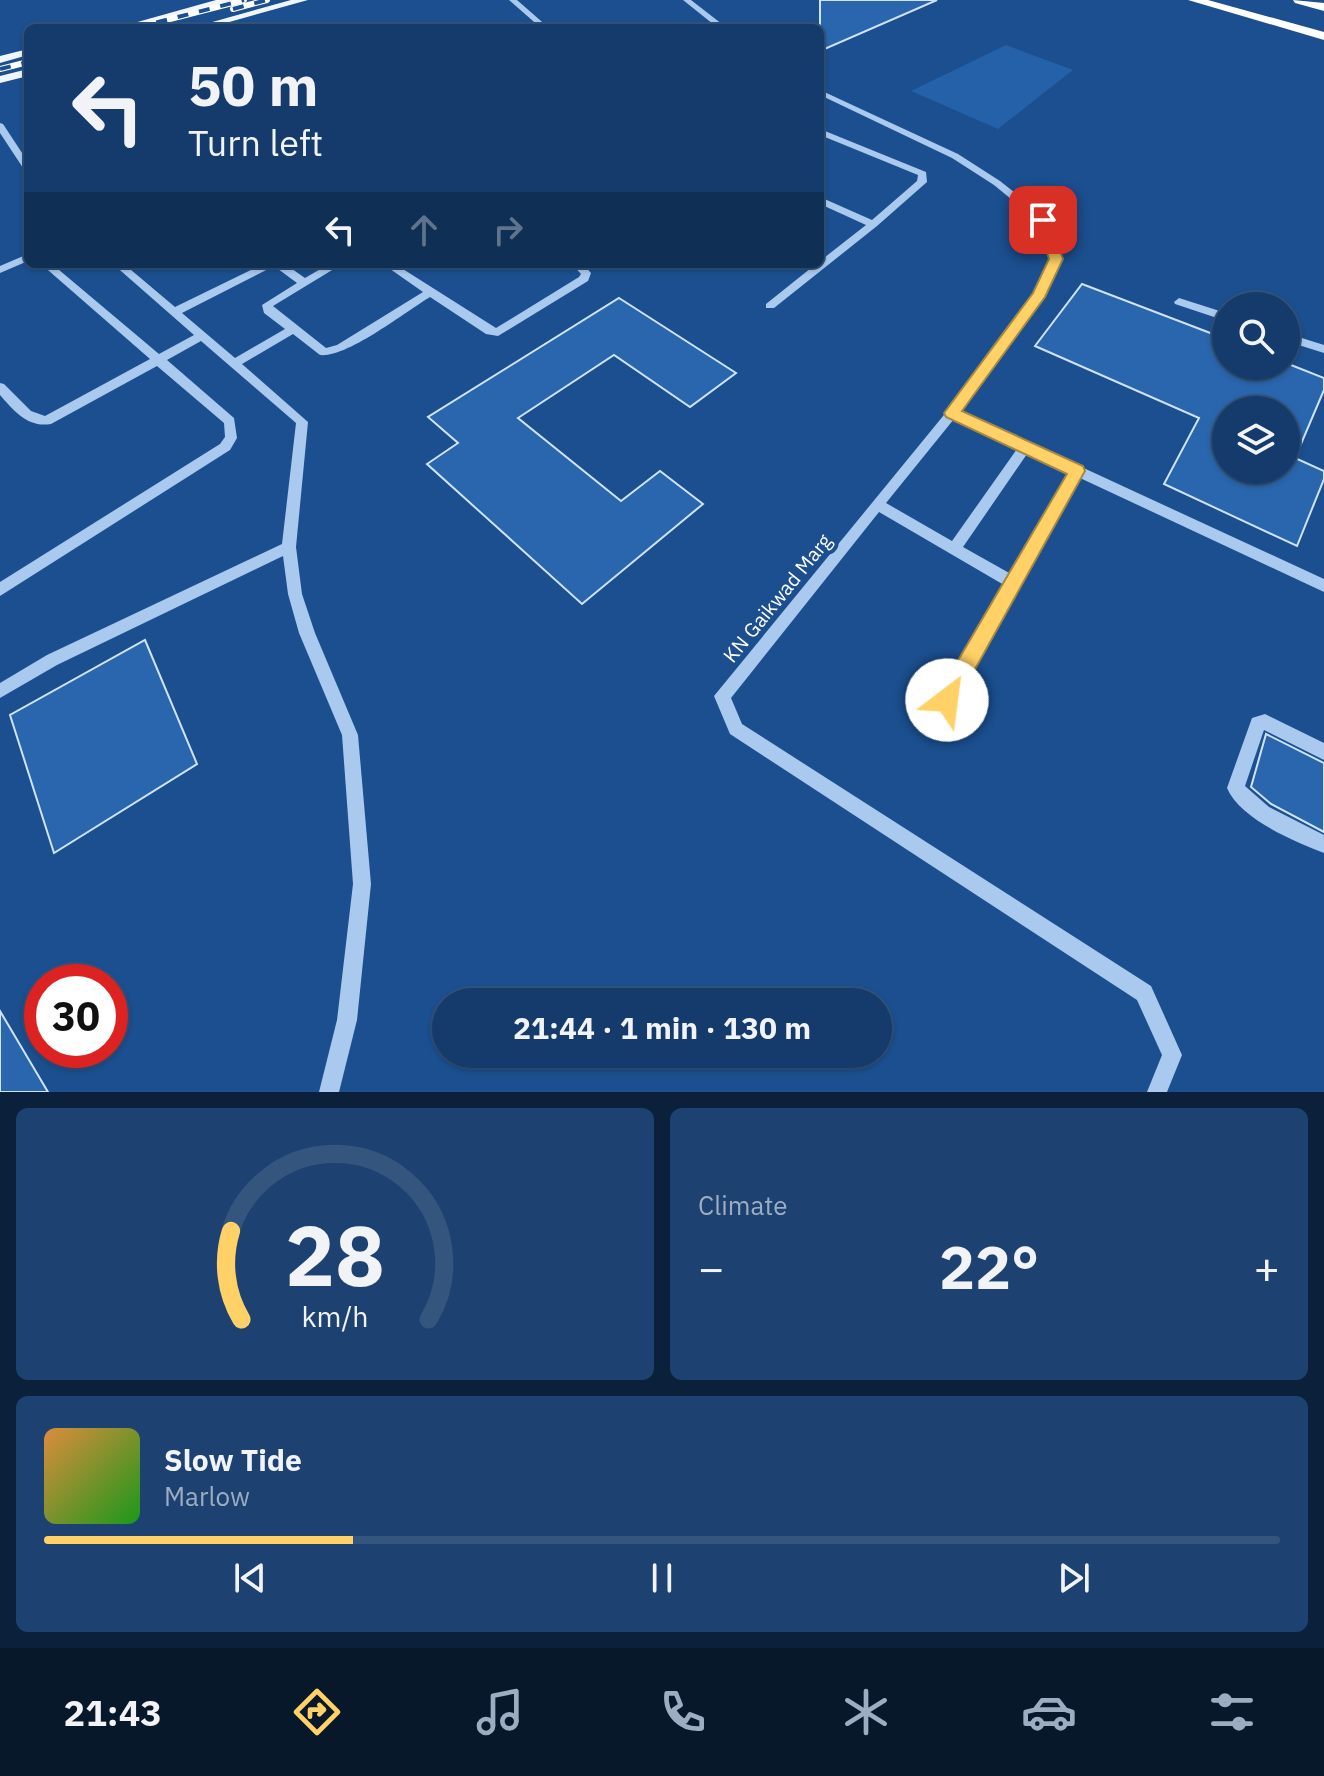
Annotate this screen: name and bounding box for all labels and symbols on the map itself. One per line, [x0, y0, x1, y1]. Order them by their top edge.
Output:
pin [1009, 186, 1077, 254]
street label: KN Gaikwad Marg [717, 528, 838, 668]
position arrow [905, 658, 989, 742]
speed limit sign: 30 [24, 964, 128, 1068]

